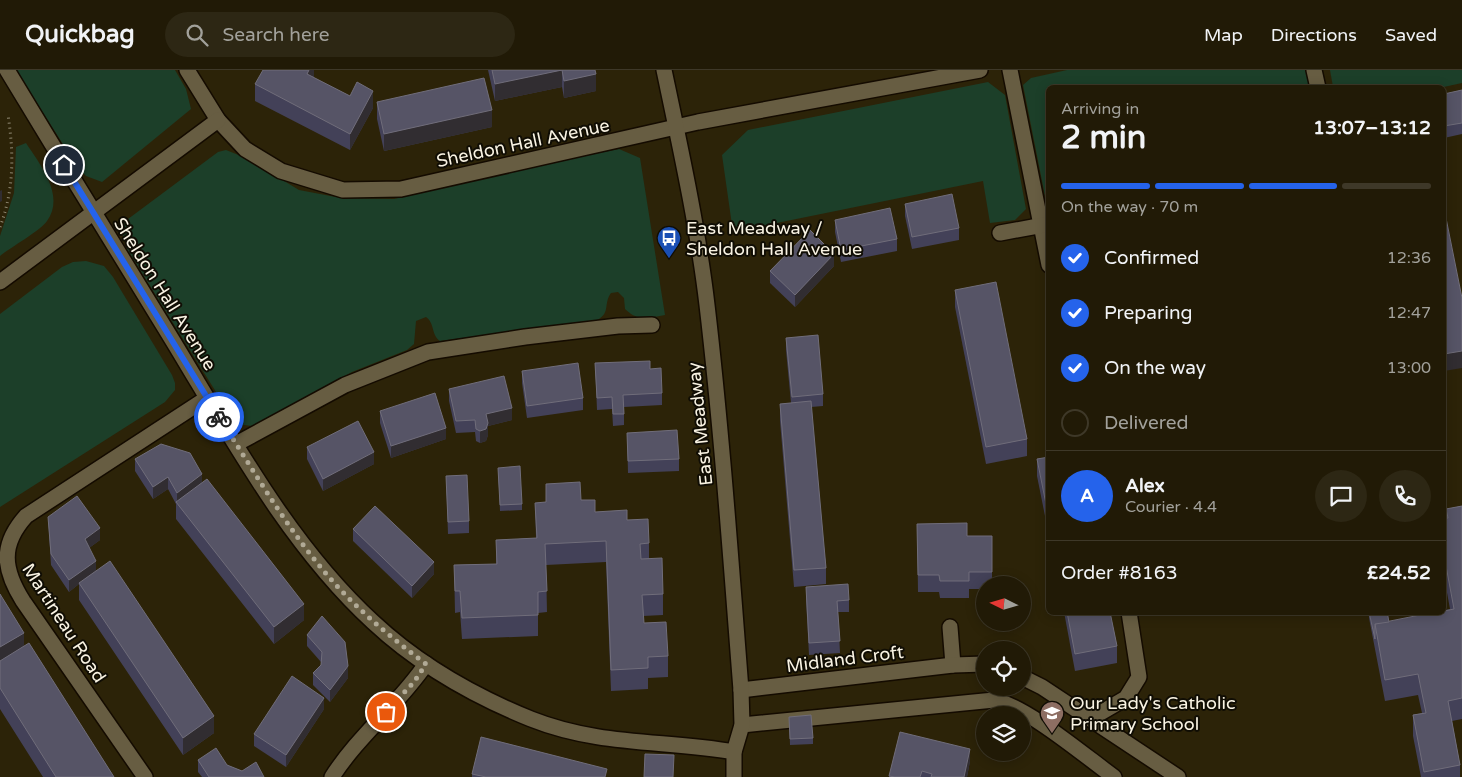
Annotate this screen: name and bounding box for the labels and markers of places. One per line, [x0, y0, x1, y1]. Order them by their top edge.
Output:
pin [43, 144, 85, 186]
place label: East Meadway / Sheldon Hall Avenue [686, 217, 862, 260]
bus stop icon: East Meadway / Sheldon Hall Avenue [656, 225, 682, 259]
pin [365, 691, 407, 733]
place label: Our Lady's Catholic Primary School [1070, 692, 1236, 735]
school or university icon: Our Lady's Catholic Primary School [1039, 700, 1065, 734]

